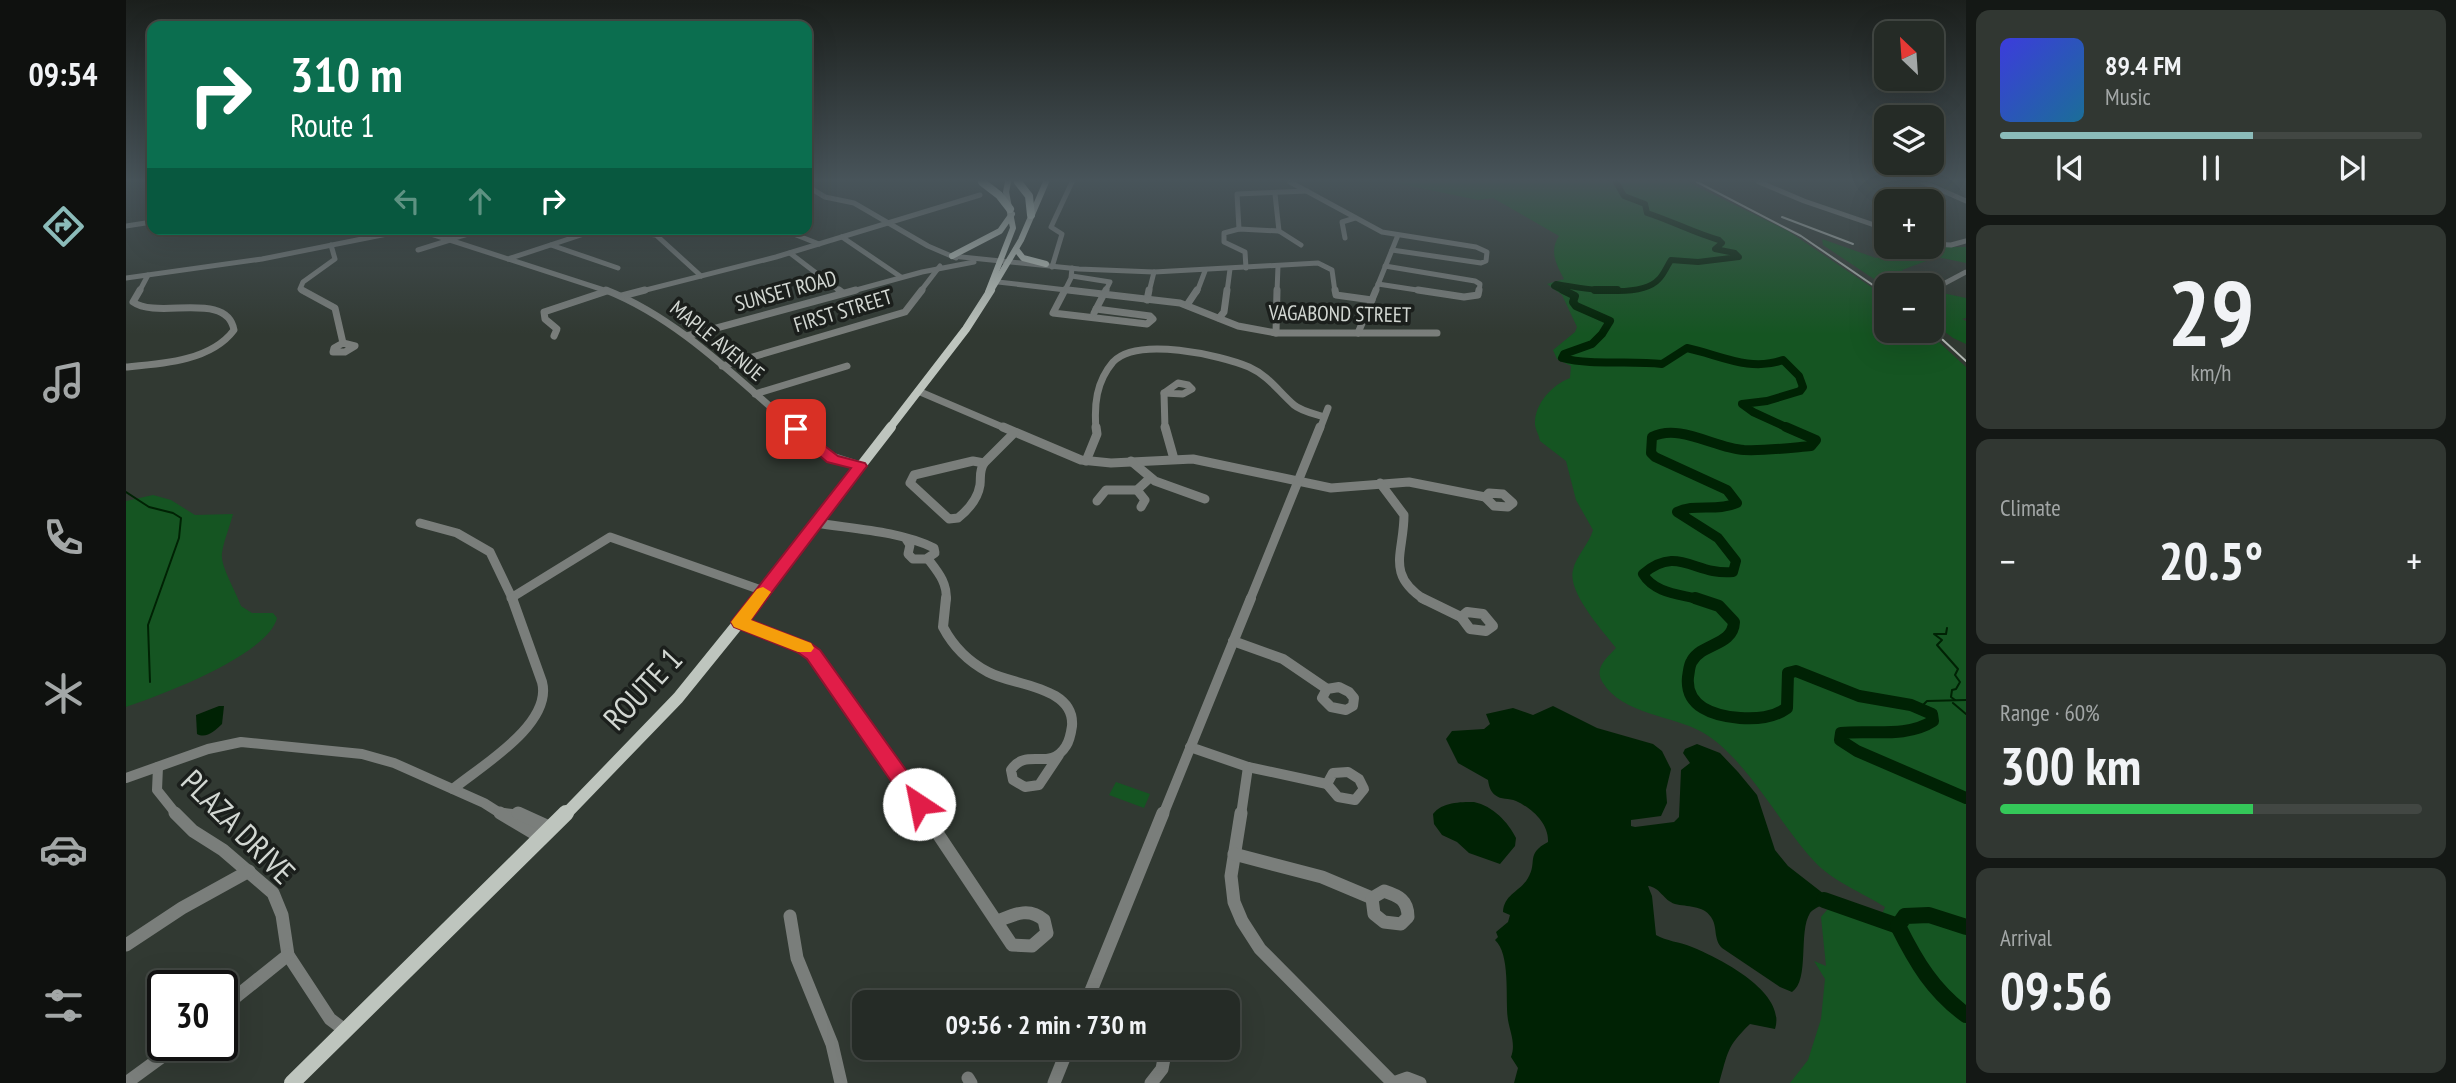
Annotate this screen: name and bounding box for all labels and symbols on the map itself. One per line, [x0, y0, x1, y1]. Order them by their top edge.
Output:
north arrow [1874, 21, 1944, 91]
street label: SUNSET ROAD [732, 264, 840, 317]
street label: FIRST STREET [790, 283, 896, 338]
street label: MAPLE AVENUE [665, 294, 770, 387]
street label: VAGABOND STREET [1267, 299, 1412, 328]
pin [766, 399, 826, 459]
street label: ROUTE 1 [594, 638, 691, 738]
street label: PLAZA DRIVE [173, 760, 305, 892]
position arrow [882, 767, 956, 841]
speed limit sign: 30 [147, 970, 238, 1061]

